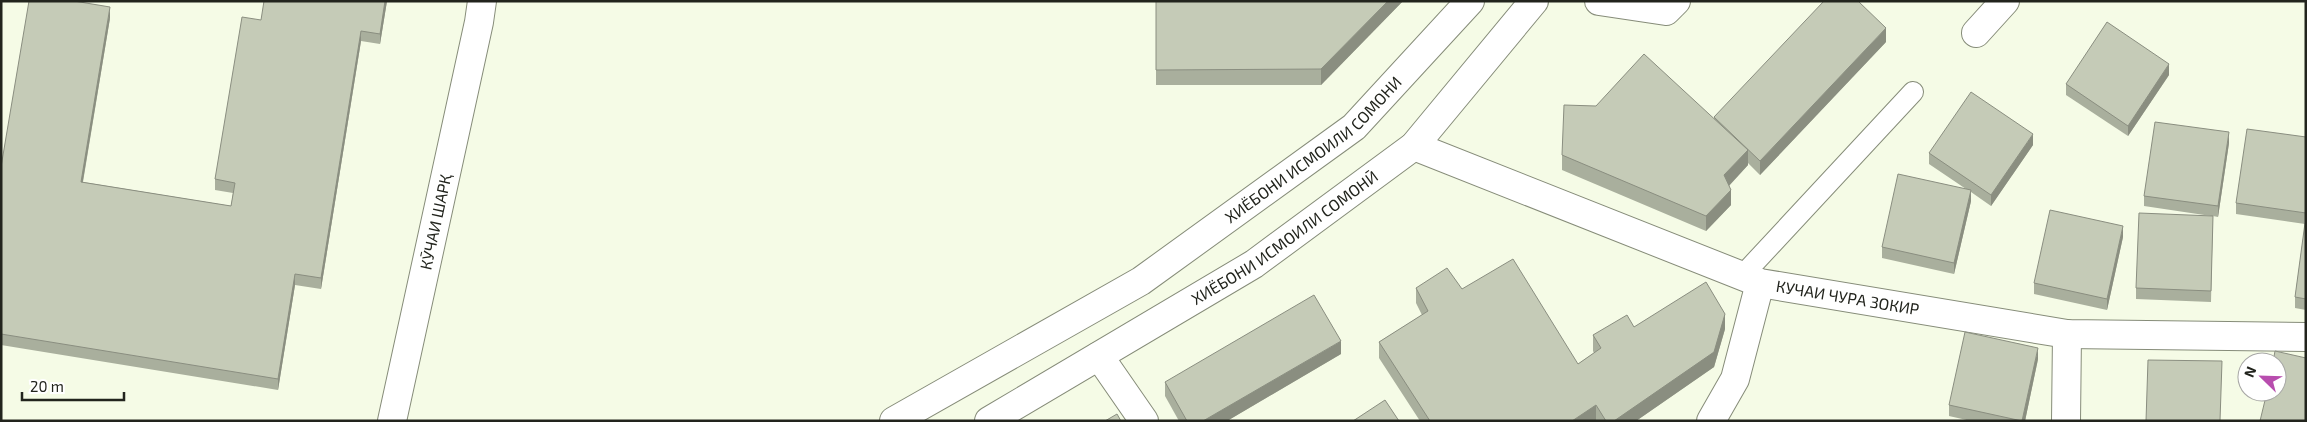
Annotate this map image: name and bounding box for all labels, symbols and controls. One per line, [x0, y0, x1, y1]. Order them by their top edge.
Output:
street label: ХИЁБОНИ ИСМОИЛИ СОМОНИ [1221, 72, 1405, 226]
street label: ХИЁБОНИ ИСМОИЛИ СОМОНӢ [1187, 166, 1381, 308]
street label: КӮЧАИ ШАРҚ [415, 172, 455, 271]
street label: КУЧАИ ЧУРА ЗОКИР [1775, 276, 1921, 318]
north arrow [2237, 352, 2287, 402]
text: N [2240, 364, 2259, 380]
scale bar [22, 370, 125, 402]
text: 20 m [30, 377, 64, 395]

